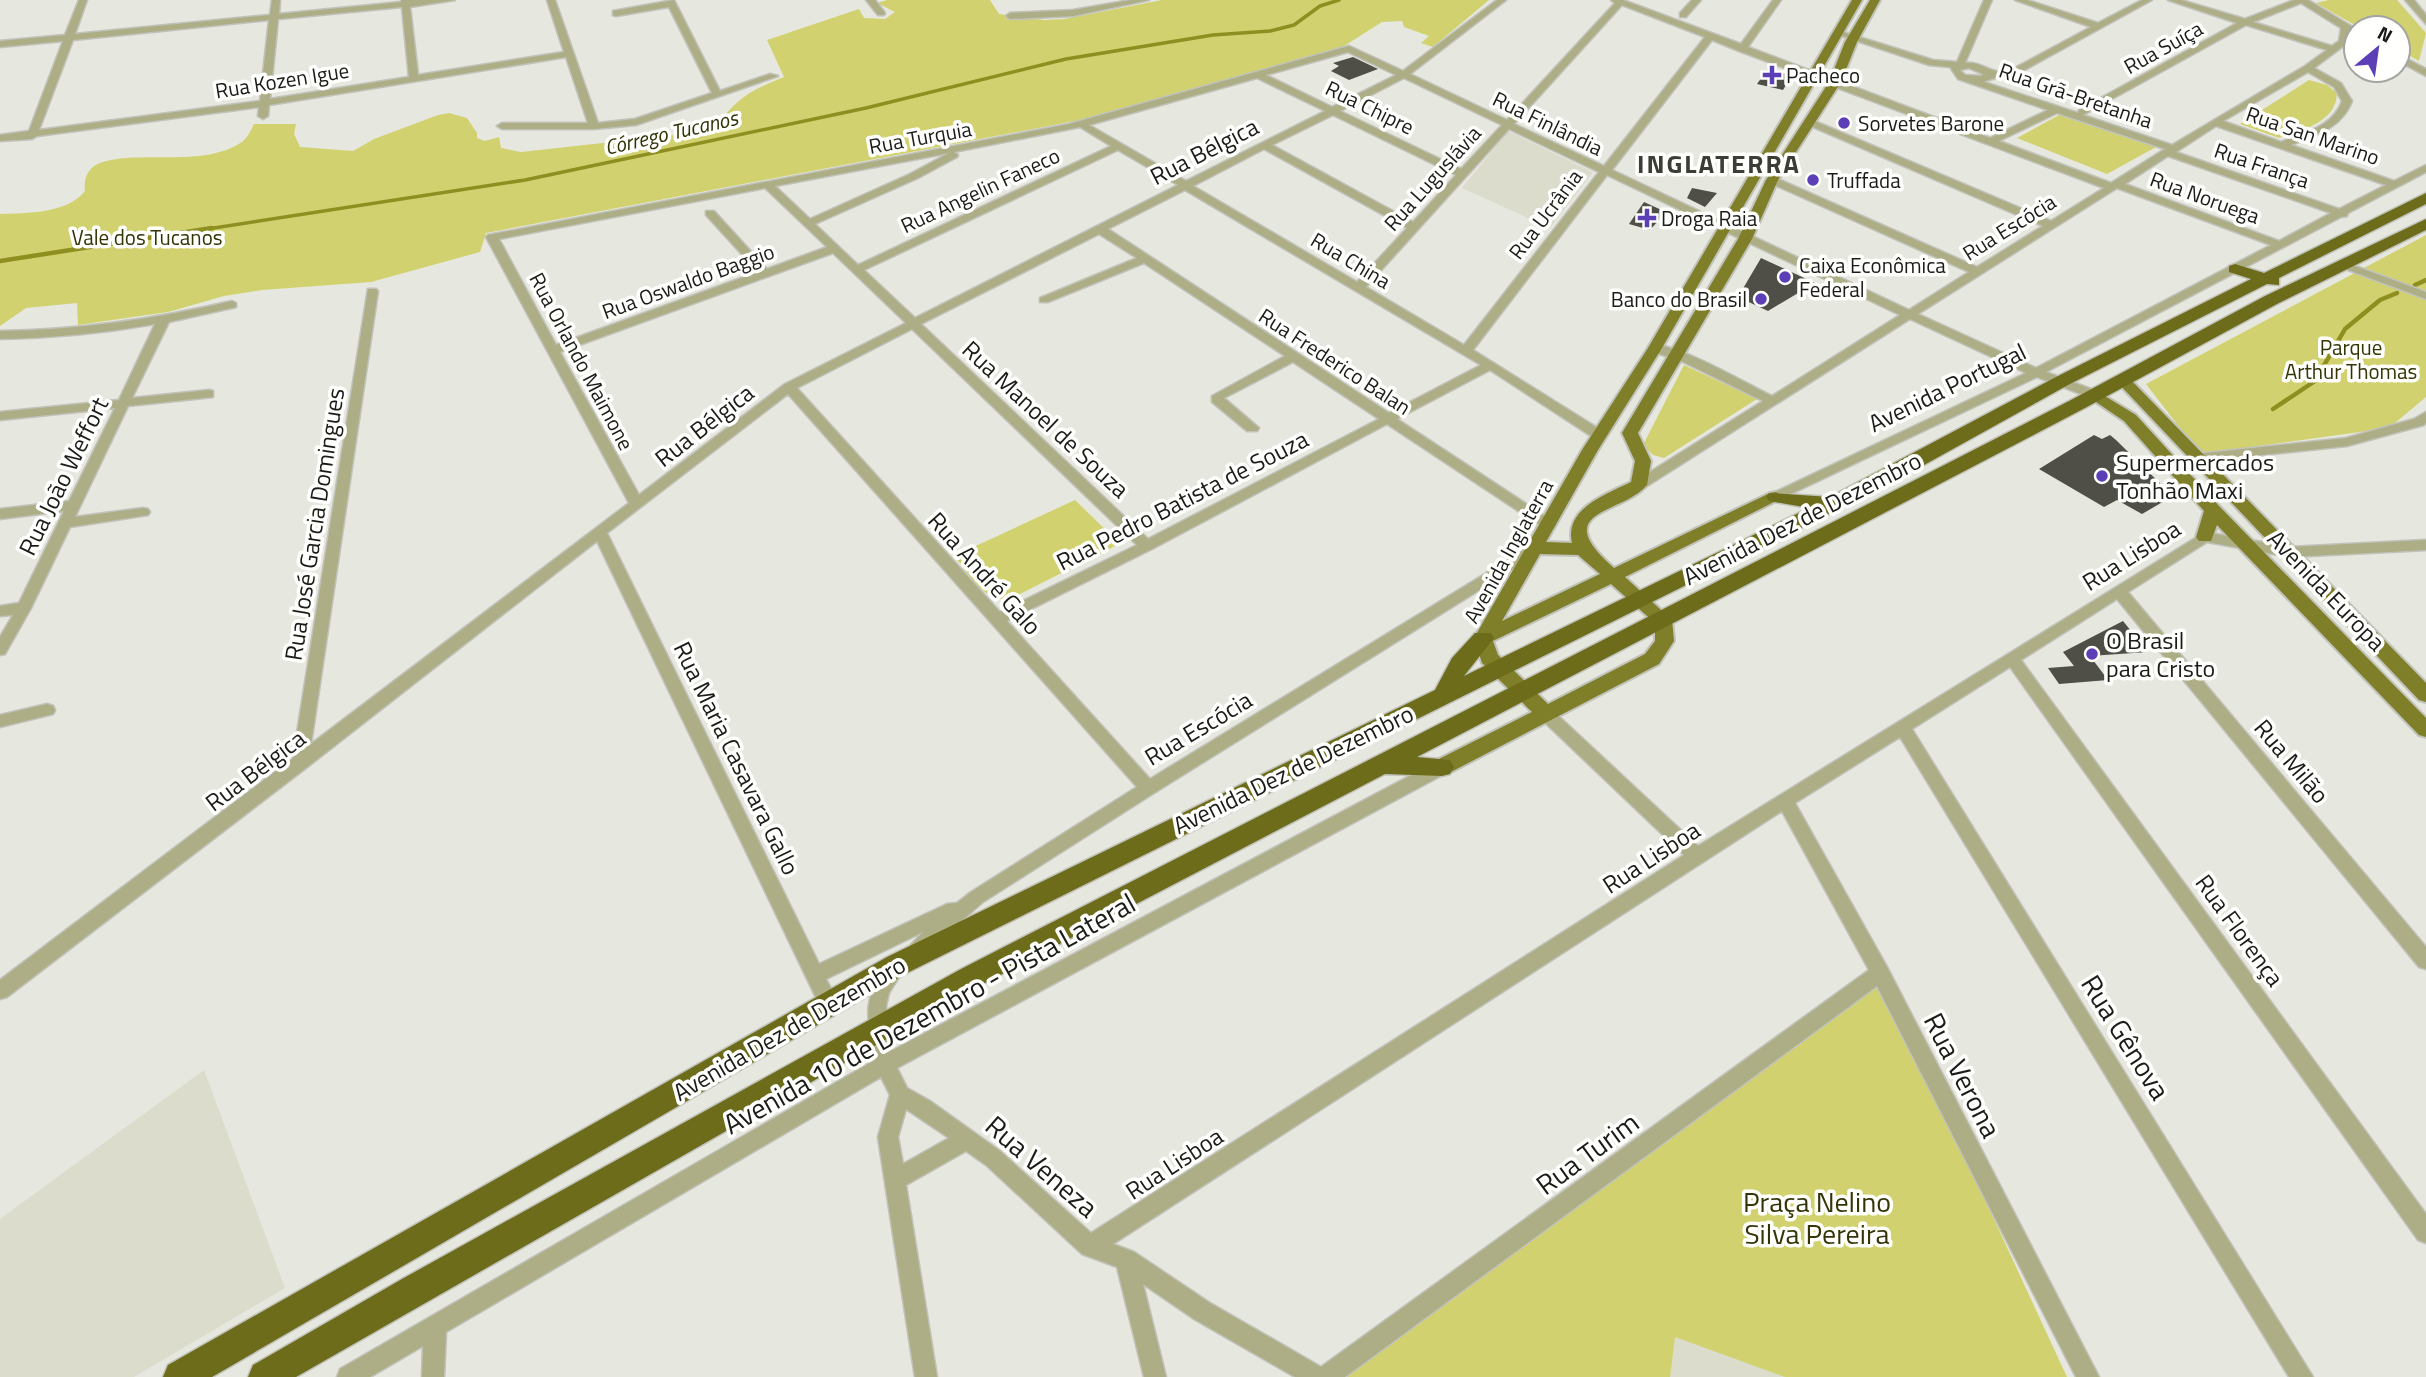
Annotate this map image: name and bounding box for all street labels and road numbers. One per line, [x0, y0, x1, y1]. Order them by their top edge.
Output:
street label: Rua Suíça [2118, 12, 2209, 82]
street label: Rua Kozen Igue [213, 54, 351, 106]
street label: Rua Grã-Bretanha [1995, 54, 2158, 136]
street label: Rua Chipre [1320, 72, 1420, 142]
street label: Rua Finlândia [1488, 83, 1609, 164]
street label: Rua San Marino [2242, 97, 2384, 173]
street label: Rua Bélgica [1144, 108, 1264, 194]
street label: Rua Turquia [866, 112, 974, 162]
street label: Rua Luguslávia [1376, 118, 1489, 238]
street label: Rua França [2210, 134, 2314, 196]
street label: Rua Angelin Faneco [895, 139, 1065, 241]
street label: Rua Ucrânia [1500, 162, 1590, 266]
street label: Rua Noruega [2146, 162, 2265, 232]
street label: Rua Escócia [1956, 185, 2062, 268]
street label: Rua China [1305, 224, 1397, 297]
street label: Rua Oswaldo Baggio [597, 235, 779, 327]
street label: Rua Orlando Maimone [522, 266, 642, 456]
street label: Rua Frederico Balan [1253, 300, 1417, 422]
street label: Rua Manoel de Souza [954, 332, 1138, 506]
street label: Avenida Portugal [1862, 333, 2032, 441]
street label: Rua Bélgica [647, 375, 761, 475]
street label: Rua José Garcia Domingues [275, 385, 353, 663]
street label: Rua João Weffort [9, 390, 117, 561]
street label: Rua Pedro Batista de Souza [1050, 421, 1314, 579]
street label: Avenida Dez de Dezembro [1677, 442, 1927, 594]
street label: Avenida Inglaterra [1455, 473, 1561, 629]
street label: Rua André Galo [920, 503, 1050, 643]
street label: Rua Lisboa [2075, 511, 2187, 599]
street label: Avenida Europa [2260, 521, 2394, 659]
street label: Rua Maria Casavara Gallo [665, 635, 809, 881]
street label: Rua Escócia [1137, 682, 1259, 774]
street label: Avenida Dez de Dezembro [1167, 695, 1419, 843]
street label: Rua Milão [2246, 711, 2338, 811]
street label: Rua Bélgica [197, 720, 313, 820]
street label: Rua Lisboa [1595, 812, 1707, 902]
street label: Rua Florença [2187, 866, 2293, 994]
street label: Avenida 10 de Dezembro - Pista Lateral [715, 881, 1143, 1145]
street label: Avenida Dez de Dezembro [666, 947, 912, 1109]
street label: Rua Gênova [2071, 966, 2181, 1108]
street label: Rua Verona [1913, 1005, 2013, 1145]
street label: Rua Turim [1526, 1101, 1648, 1205]
street label: Rua Veneza [976, 1105, 1108, 1227]
street label: Rua Lisboa [1118, 1118, 1230, 1208]

